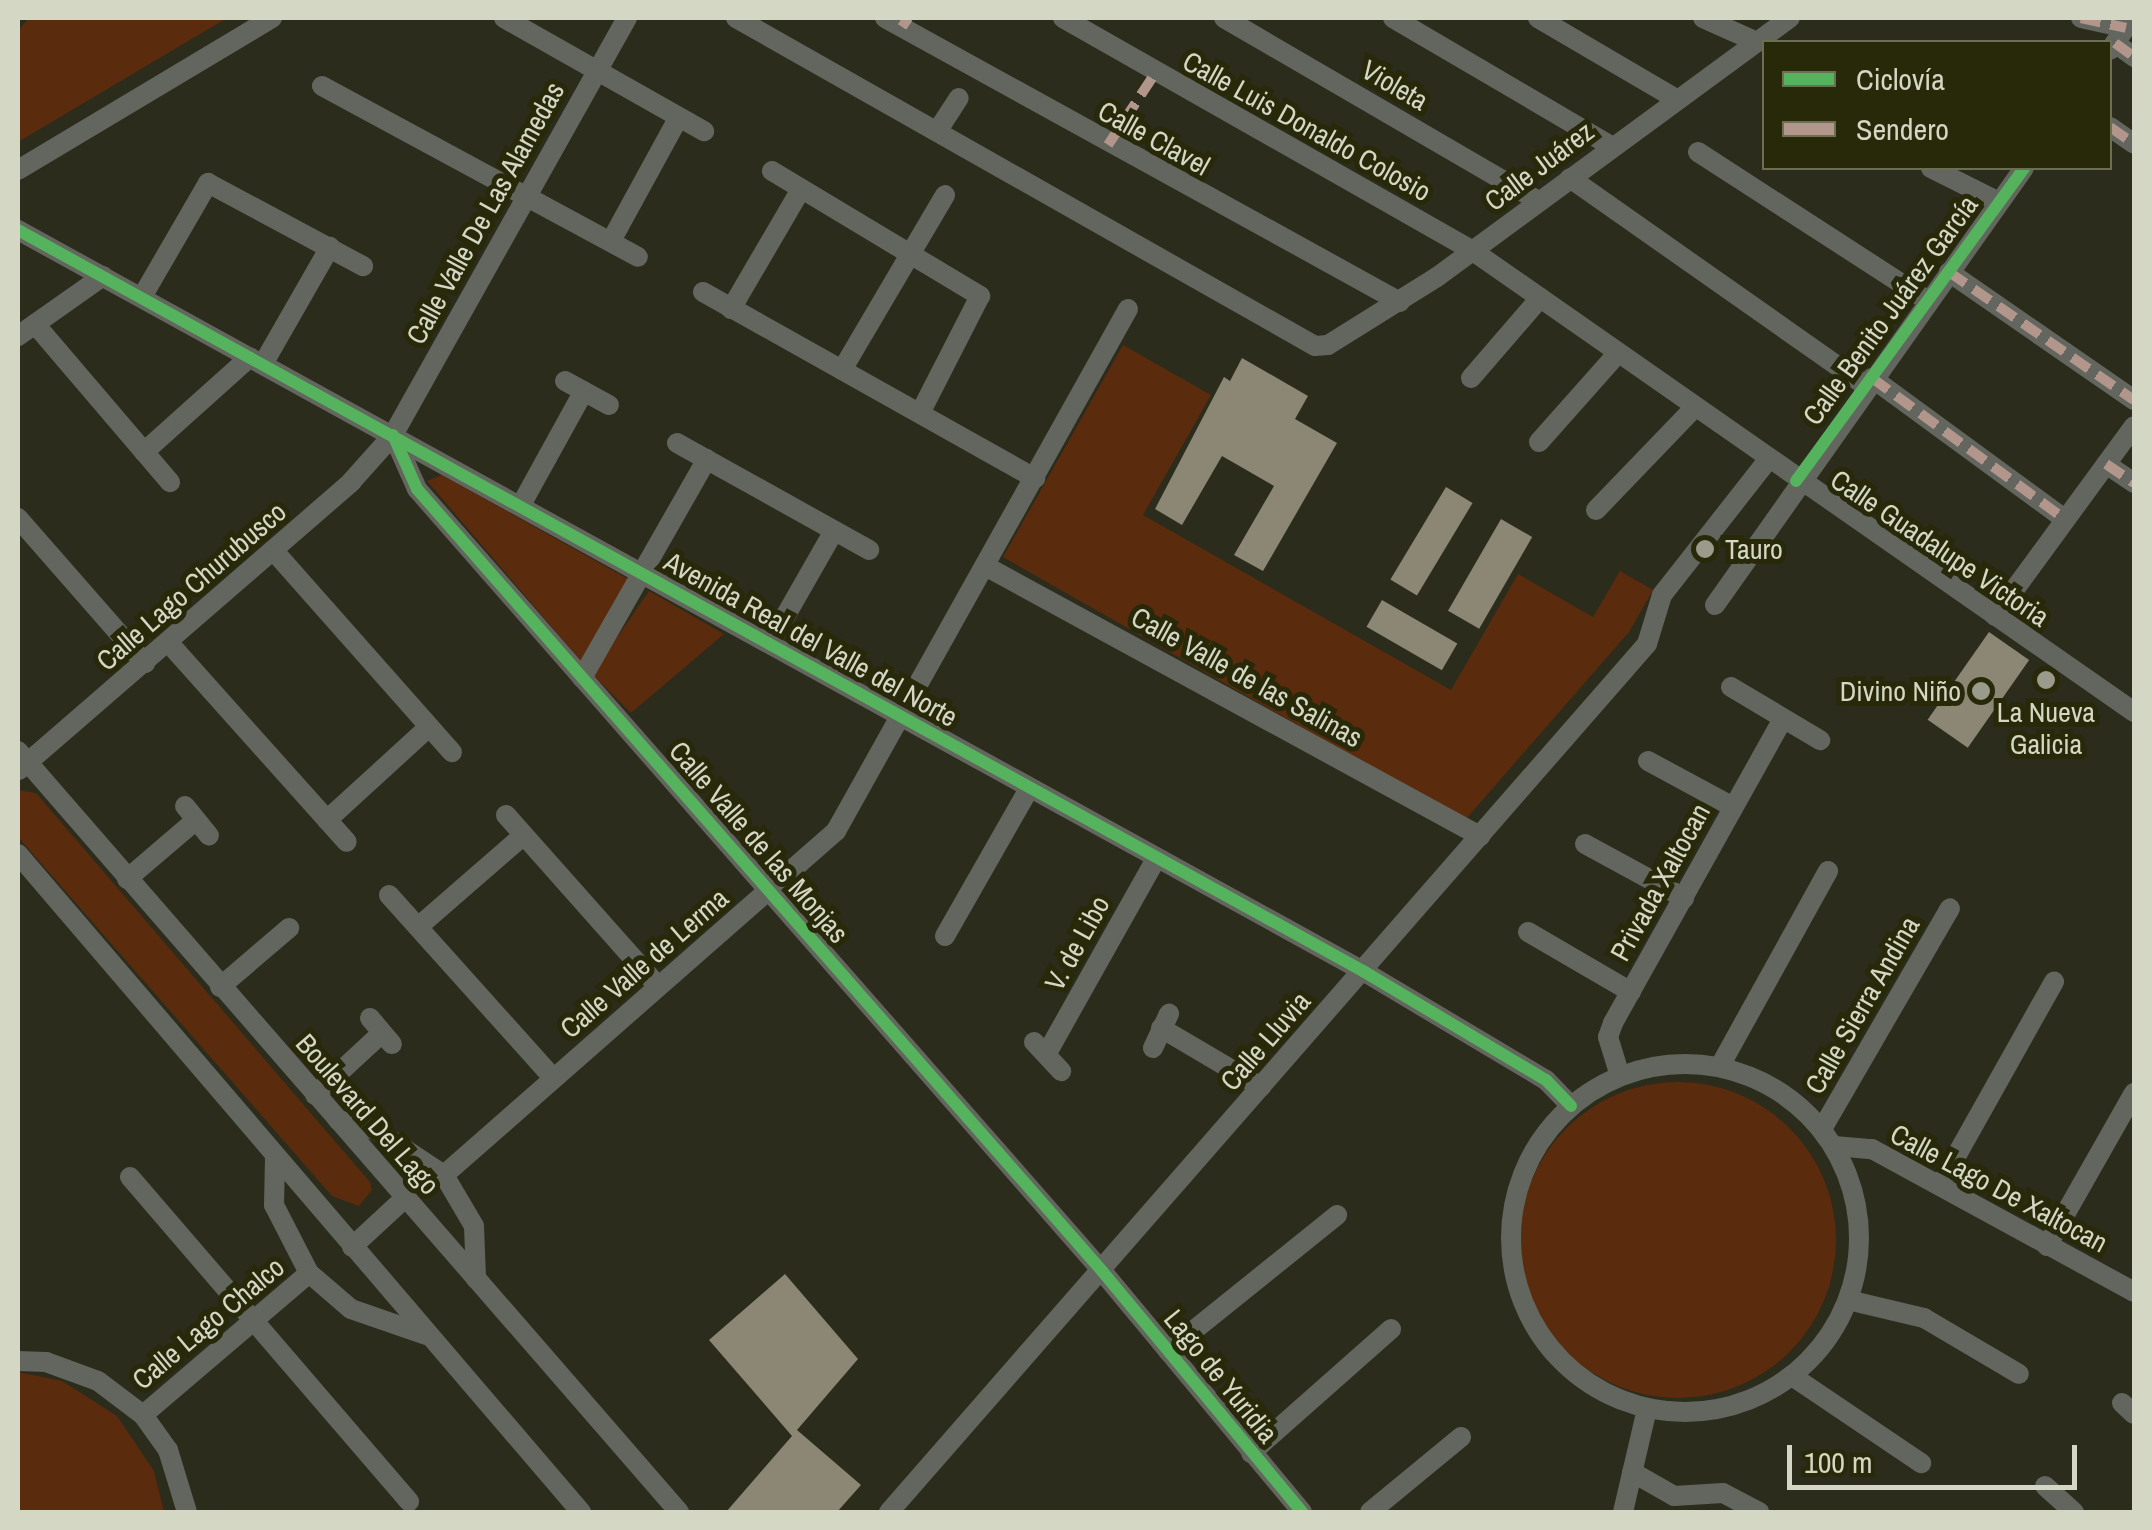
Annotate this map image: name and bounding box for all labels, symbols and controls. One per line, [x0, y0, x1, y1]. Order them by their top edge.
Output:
legend [1762, 40, 2112, 170]
street label: Calle Luis Donaldo Colosio [1177, 44, 1437, 208]
street label: Violeta [1356, 53, 1434, 117]
text: Ciclovía [1856, 59, 1945, 99]
street label: Calle Valle De Las Alamedas [399, 76, 571, 350]
street label: Calle Clavel [1092, 94, 1216, 182]
text: Sendero [1856, 109, 1949, 149]
street label: Calle Juárez [1478, 114, 1600, 218]
street label: Calle Benito Juárez García [1795, 189, 1985, 431]
street label: Calle Guadalupe Victoria [1824, 462, 2056, 634]
street label: Calle Lago Churubusco [89, 495, 293, 677]
place label: Tauro [1725, 532, 1783, 566]
marker: Tauro [1694, 538, 1716, 560]
street label: Avenida Real del Valle del Norte [659, 544, 963, 734]
street label: Calle Valle de las Salinas [1126, 600, 1368, 754]
marker: La Nueva Galicia [2035, 669, 2057, 691]
place label: Divino Niño [1840, 674, 1961, 708]
marker: Divino Niño [1970, 680, 1992, 702]
place label: La Nueva Galicia [1997, 695, 2095, 761]
street label: Calle Valle de las Monjas [662, 734, 856, 950]
street label: Privada Xaltocan [1603, 798, 1717, 966]
street label: Calle Valle de Lerma [553, 881, 735, 1045]
street label: V. de Libo [1037, 890, 1117, 996]
street label: Calle Sierra Andina [1797, 910, 1927, 1100]
street label: Calle Lluvia [1213, 985, 1317, 1097]
street label: Boulevard Del Lago [289, 1027, 447, 1201]
street label: Calle Lago De Xaltocan [1885, 1117, 2113, 1259]
street label: Calle Lago Chalco [125, 1250, 291, 1396]
street label: Lago de Yuridia [1157, 1302, 1285, 1450]
scale bar [1792, 1425, 2082, 1487]
text: 100 m [1804, 1442, 1872, 1482]

